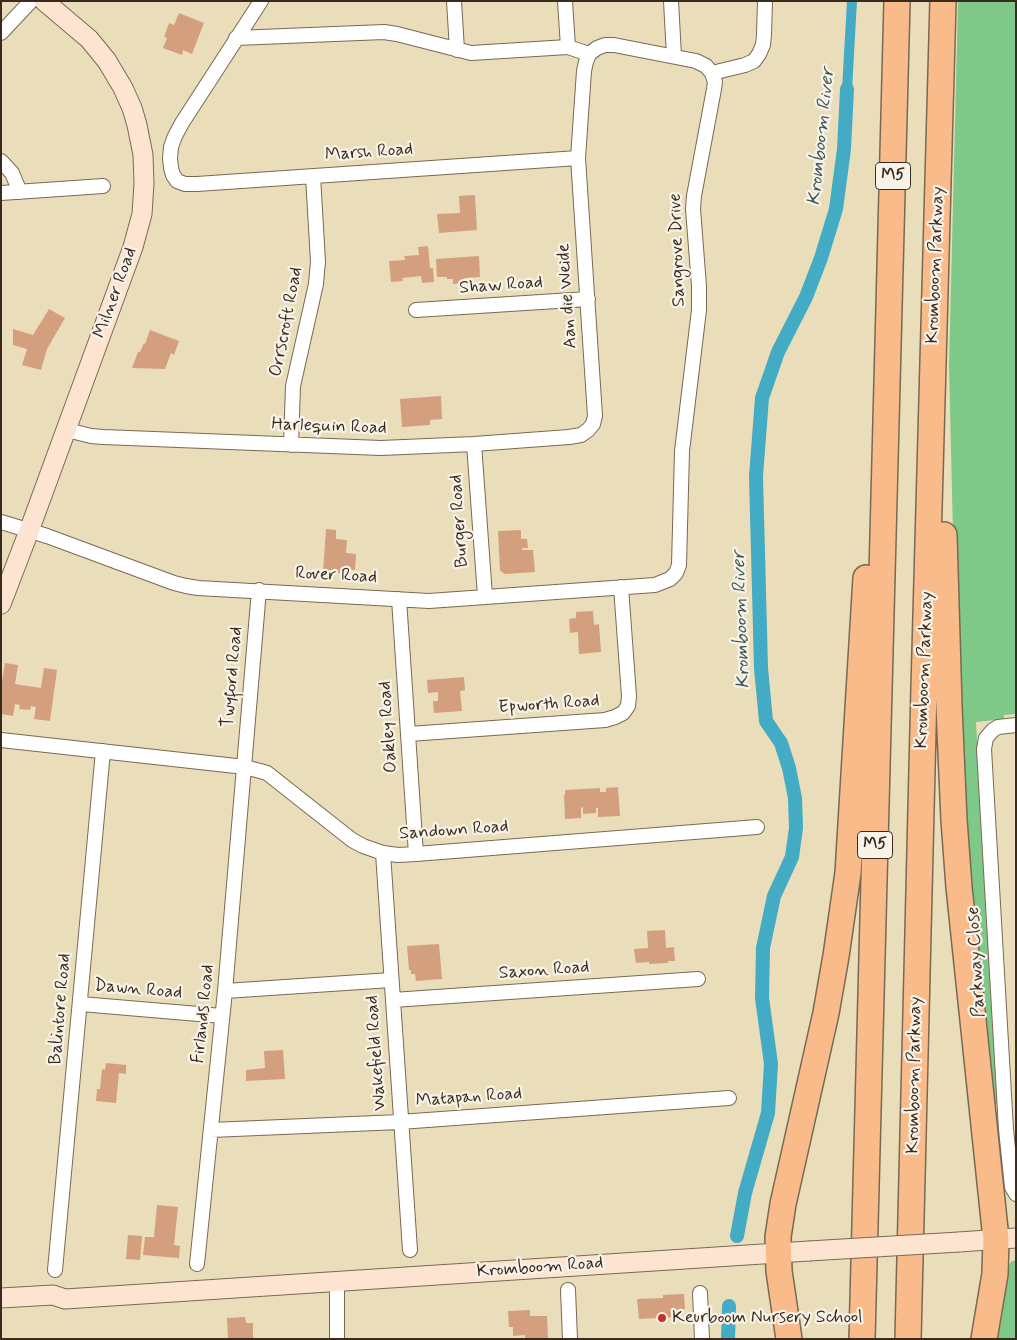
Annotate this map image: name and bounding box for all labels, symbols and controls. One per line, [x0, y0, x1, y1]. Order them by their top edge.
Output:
water label: Kromboom River [803, 67, 841, 207]
street label: Marsh Road [324, 139, 414, 167]
road number: M5 [876, 162, 910, 190]
street label: Kromboom Parkway [922, 186, 950, 344]
street label: Sangrove Drive [665, 193, 691, 307]
street label: Aan die Weide [554, 243, 582, 349]
street label: Milner Road [90, 245, 142, 341]
street label: Orrscroft Road [266, 265, 308, 379]
street label: Shaw Road [458, 272, 544, 300]
street label: Harlequin Road [271, 414, 387, 440]
street label: Burger Road [446, 474, 474, 568]
water label: Kromboom River [728, 551, 756, 689]
street label: Rover Road [295, 563, 377, 589]
street label: Kromboom Parkway [911, 591, 939, 749]
street label: Twyford Road [218, 626, 248, 728]
street label: Oakley Road [375, 680, 403, 774]
street label: Epworth Road [498, 691, 600, 719]
street label: Sandown Road [399, 816, 509, 846]
road number: M5 [858, 832, 892, 858]
street label: Parkway Close [963, 906, 991, 1018]
street label: Balintore Road [45, 953, 77, 1065]
street label: Saxon Road [498, 957, 590, 985]
street label: Firlands Road [188, 963, 220, 1065]
street label: Dawn Road [93, 975, 183, 1005]
street label: Wakefield Road [362, 994, 392, 1112]
street label: Kromboom Parkway [903, 996, 927, 1154]
street label: Matapan Road [415, 1084, 523, 1112]
street label: Kromboom Road [476, 1253, 604, 1283]
place label: Keurboom Nursery School [672, 1307, 862, 1329]
marker: Keurboom Nursery School [656, 1312, 668, 1324]

